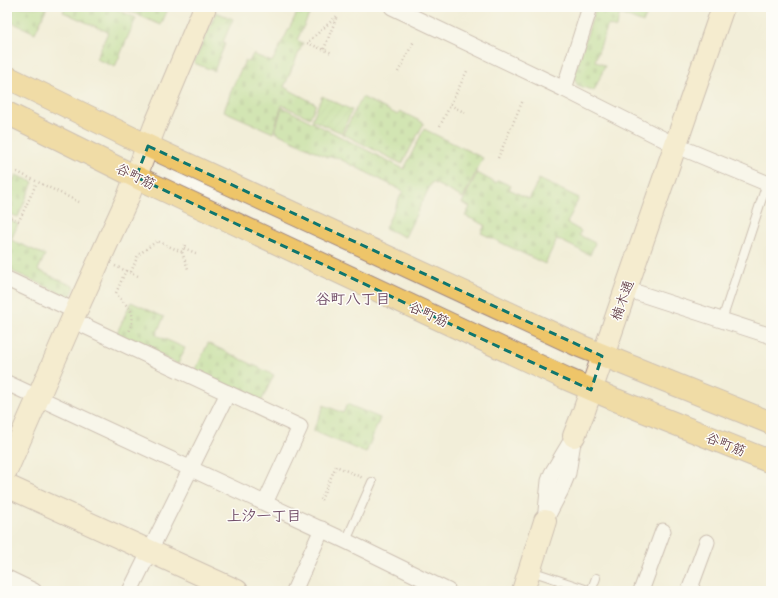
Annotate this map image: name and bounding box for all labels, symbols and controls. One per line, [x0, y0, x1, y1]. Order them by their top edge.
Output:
street label: 谷町筋 [113, 160, 158, 193]
street label: 楠木通 [607, 278, 638, 323]
district label: 谷町八丁目 [315, 290, 391, 308]
street label: 谷町筋 [406, 298, 451, 331]
street label: 谷町筋 [703, 429, 748, 460]
district label: 上汐一丁目 [226, 507, 302, 525]

